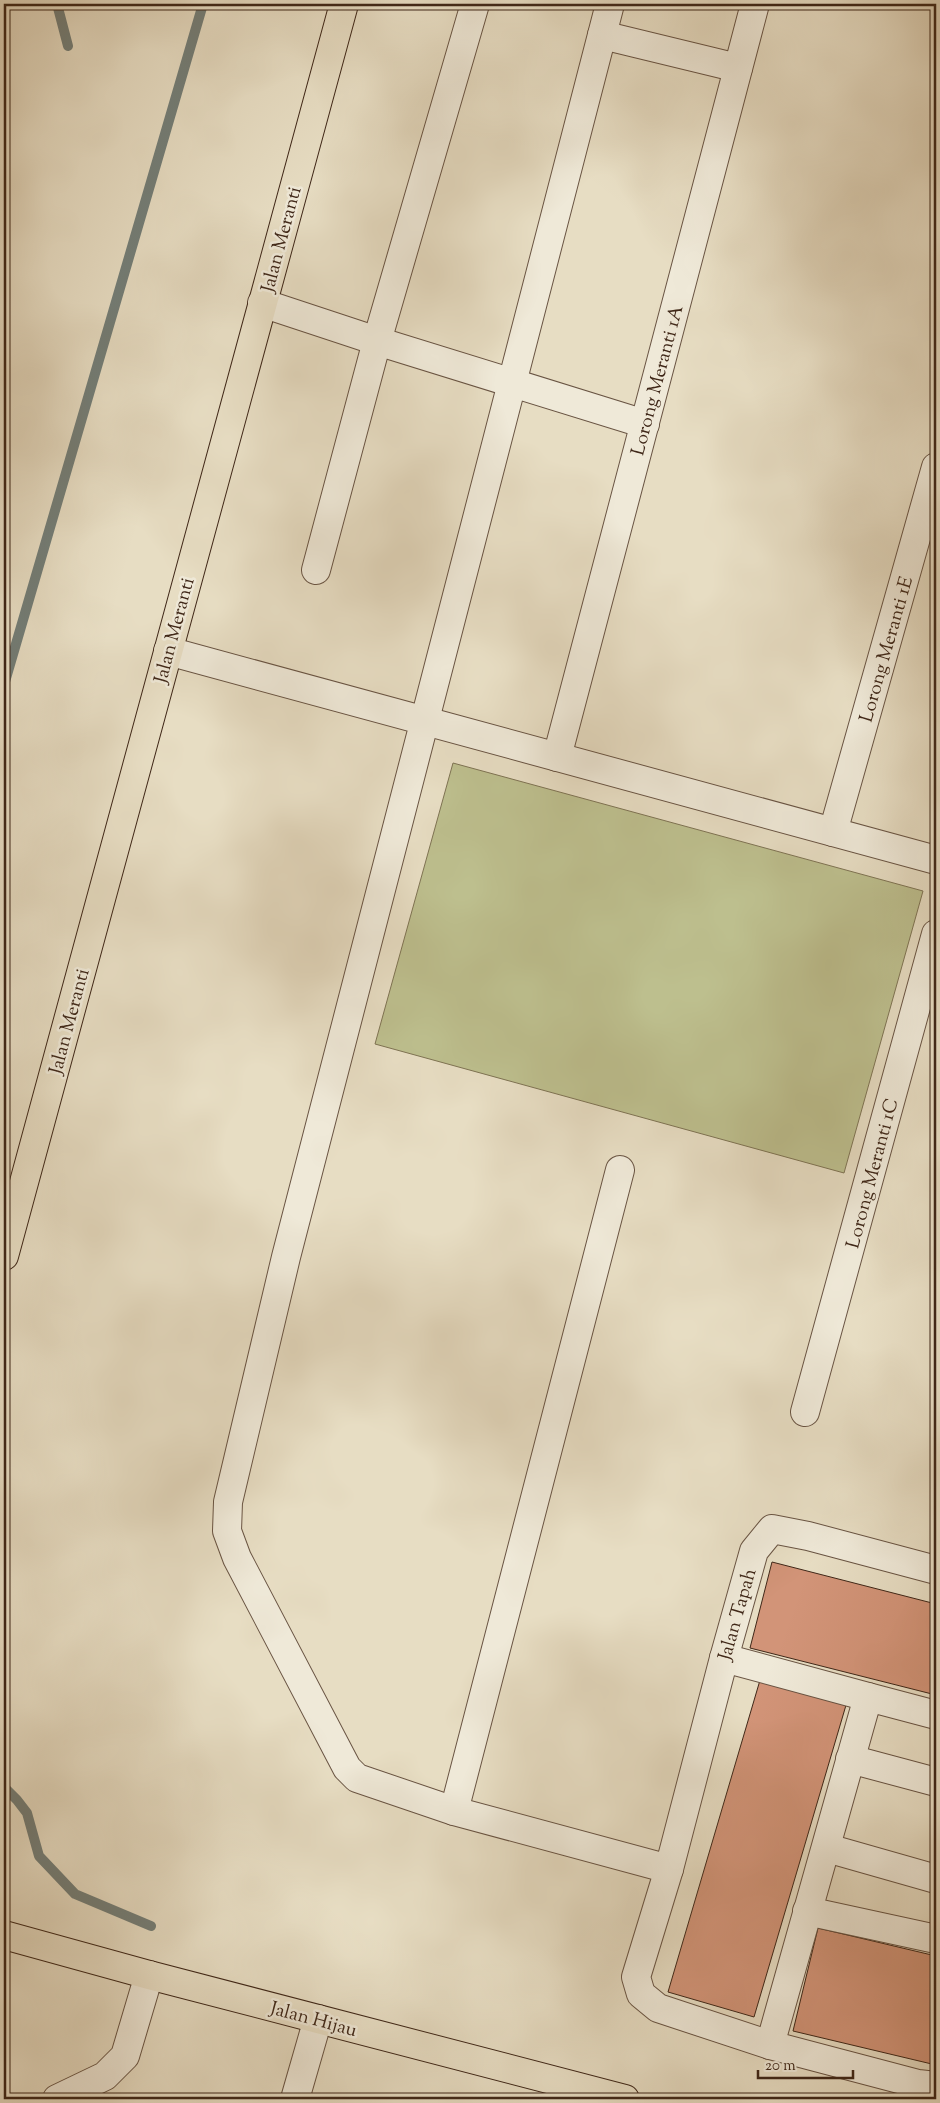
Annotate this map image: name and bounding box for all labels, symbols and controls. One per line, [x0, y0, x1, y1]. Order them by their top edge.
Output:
street label: Jalan Meranti [255, 184, 309, 296]
street label: Lorong Meranti 1A [625, 302, 692, 459]
street label: Lorong Meranti 1E [854, 573, 921, 726]
street label: Jalan Meranti [148, 575, 202, 687]
street label: Jalan Meranti [43, 966, 97, 1078]
street label: Lorong Meranti 1C [840, 1096, 906, 1252]
street label: Jalan Tapah [712, 1566, 764, 1665]
street label: Jalan Hijau [266, 1996, 360, 2045]
scale bar [758, 2048, 852, 2080]
text: 20 m [765, 2056, 796, 2077]

